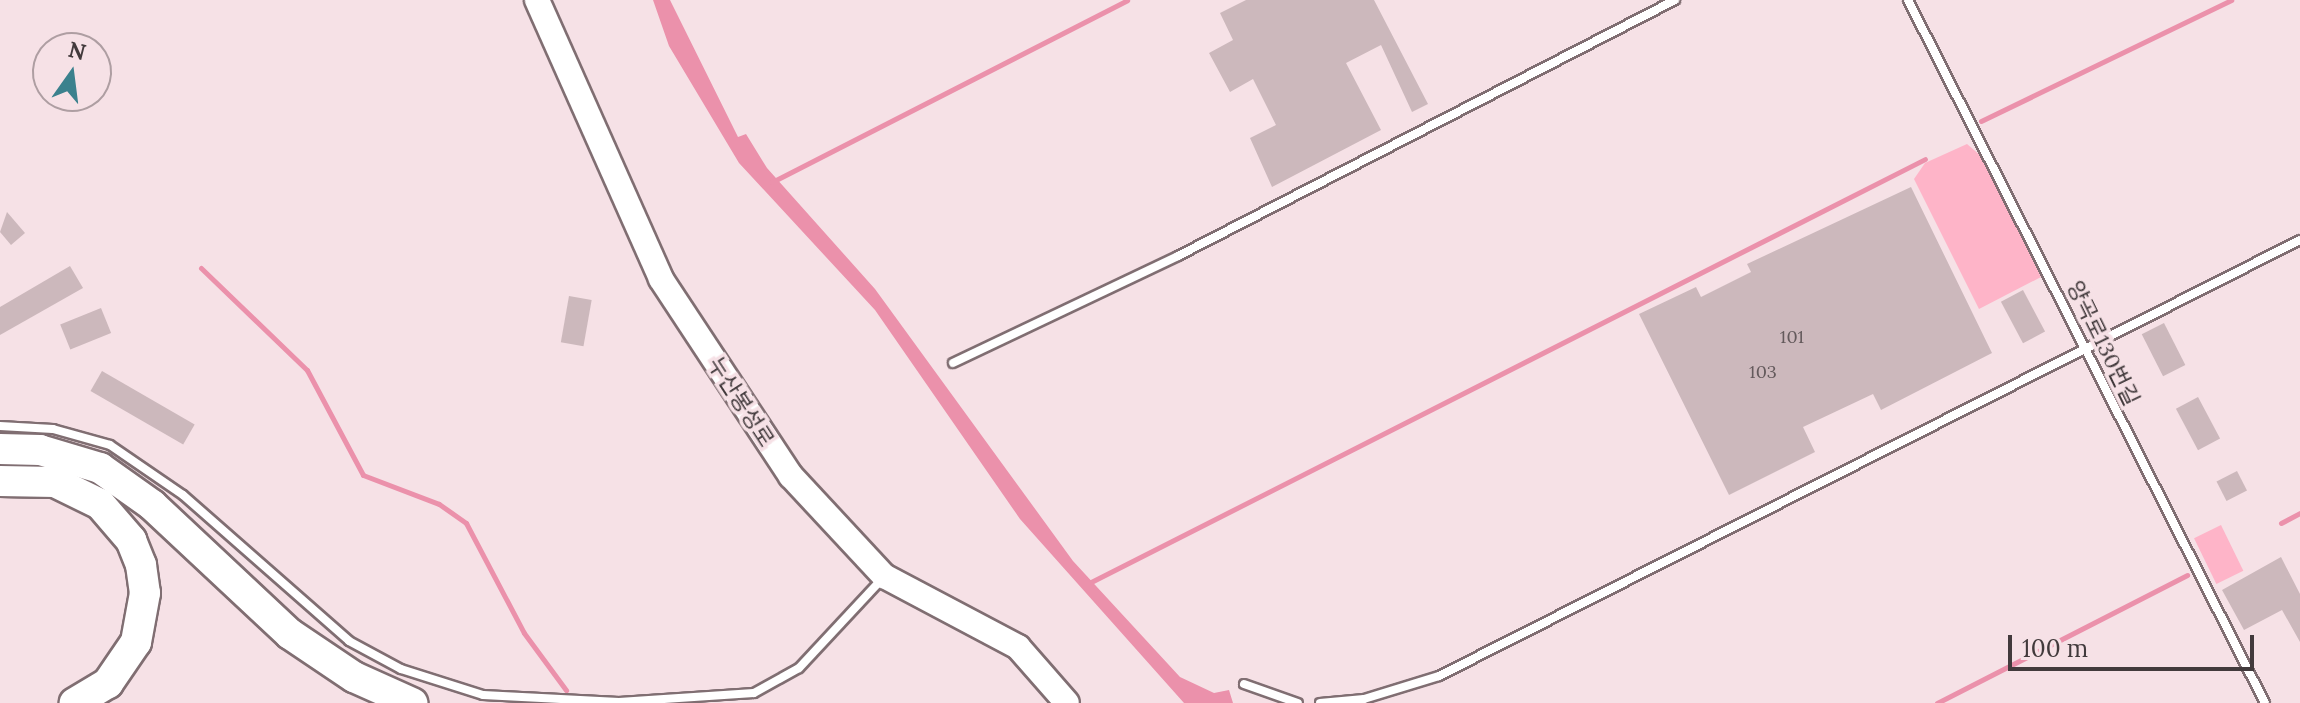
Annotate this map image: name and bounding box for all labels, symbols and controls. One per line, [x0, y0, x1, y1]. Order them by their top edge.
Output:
north arrow [32, 32, 112, 112]
text: N [66, 35, 89, 66]
street label: 양곡로130번길 [2062, 276, 2144, 410]
house number: 101 [1780, 326, 1804, 348]
street label: 누산봉성로 [702, 352, 780, 452]
house number: 103 [1749, 361, 1777, 383]
scale bar [2012, 619, 2258, 669]
text: 100 m [2022, 633, 2088, 664]

